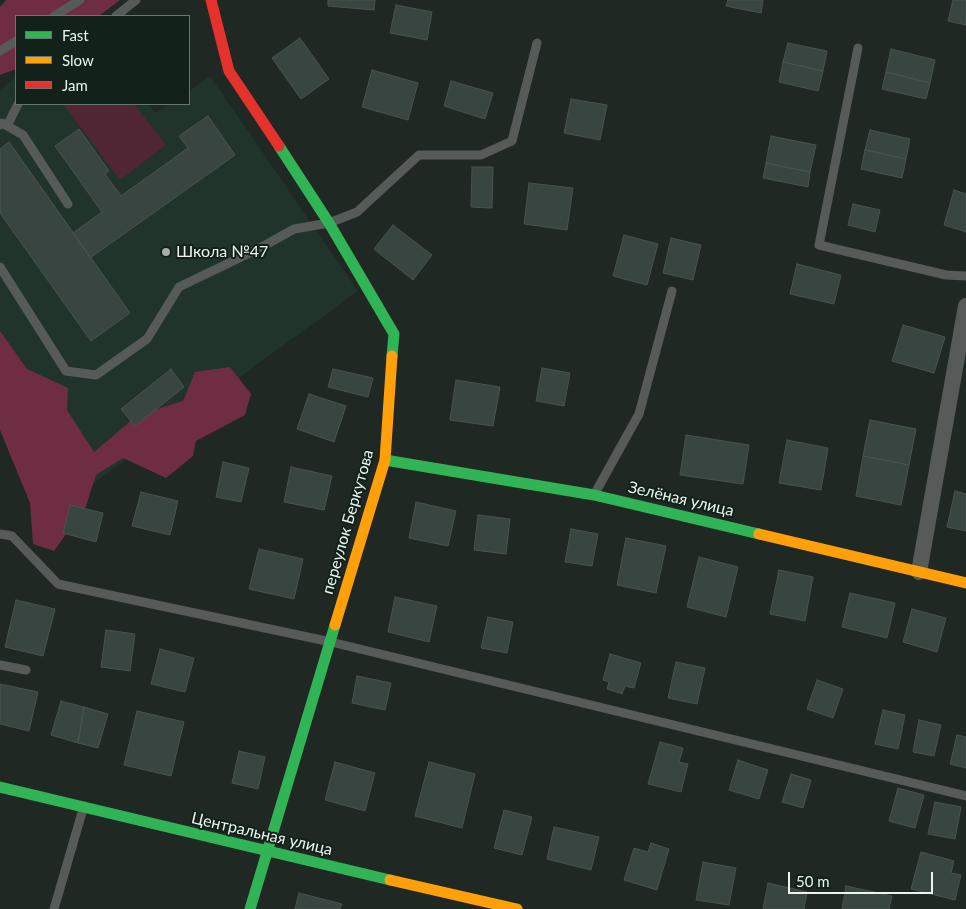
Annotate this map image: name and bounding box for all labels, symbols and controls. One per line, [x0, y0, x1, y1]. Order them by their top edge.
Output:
legend [15, 15, 190, 105]
text: Fast [62, 26, 89, 44]
text: Slow [62, 51, 94, 69]
text: Jam [62, 76, 88, 94]
place label: Школа №47 [176, 242, 268, 262]
marker: Школа №47 [160, 246, 172, 258]
street label: переулок Беркутова [318, 447, 378, 597]
street label: Зелёная улица [626, 477, 736, 521]
street label: Центральная улица [190, 808, 334, 860]
scale bar [791, 862, 936, 894]
text: 50 m [796, 872, 830, 890]

